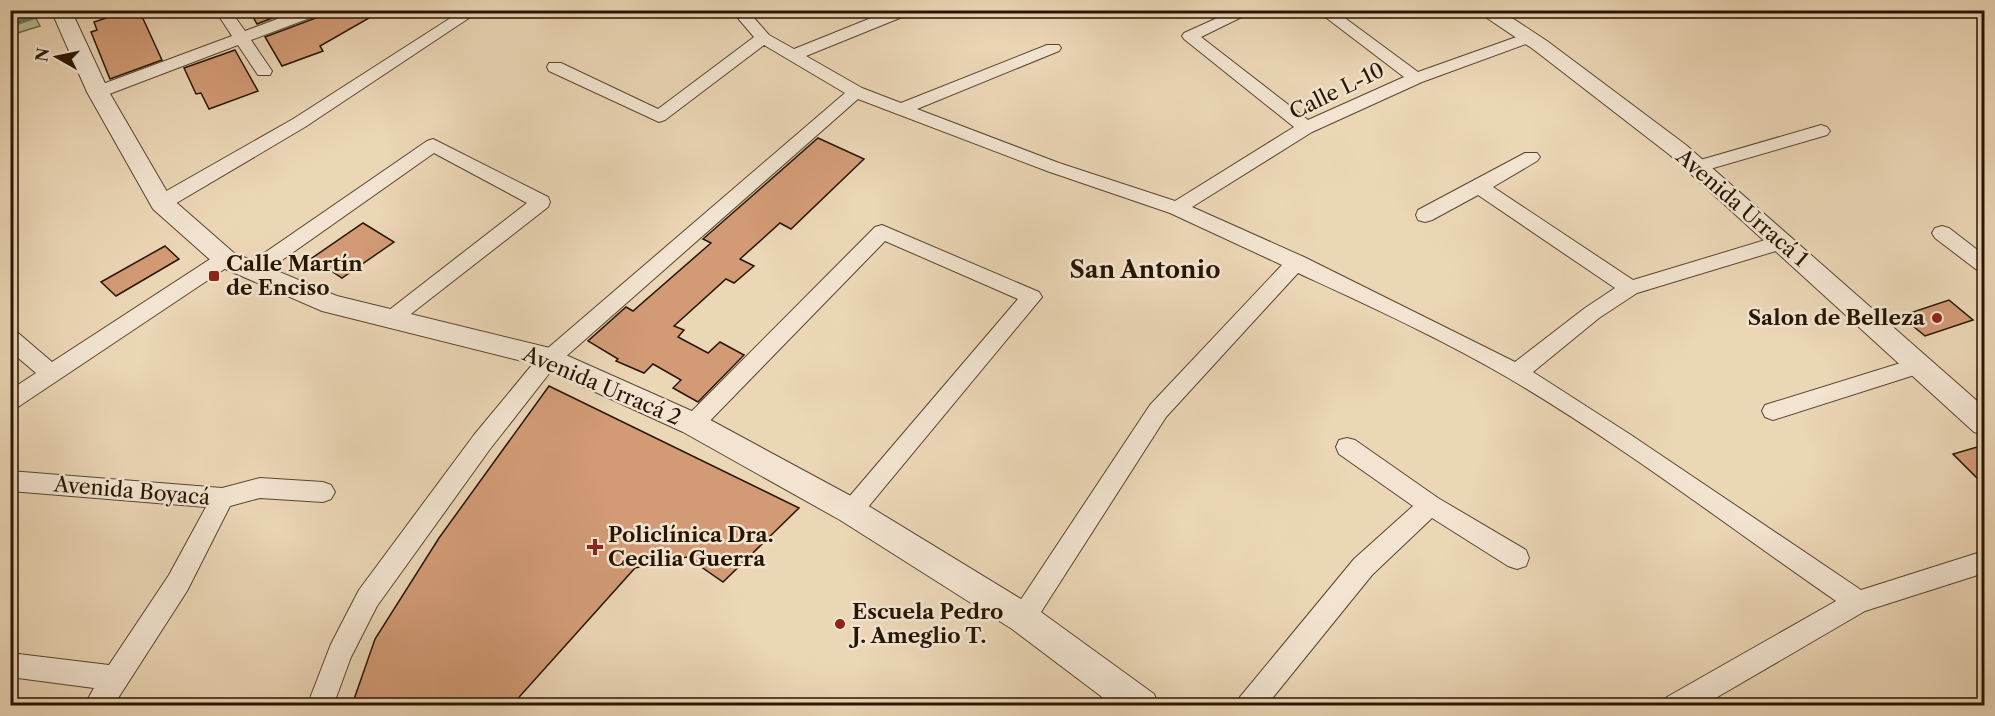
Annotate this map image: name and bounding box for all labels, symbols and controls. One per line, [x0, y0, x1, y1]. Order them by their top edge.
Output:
north arrow [27, 27, 87, 87]
text: N [31, 46, 53, 63]
street label: Calle L-10 [1285, 57, 1388, 124]
street label: Avenida Urracá 1 [1671, 143, 1813, 272]
place label: Calle Martín de Enciso [226, 251, 363, 300]
district label: San Antonio [1070, 255, 1220, 284]
marker: Calle Martín de Enciso [207, 269, 221, 283]
place label: Salon de Belleza [1748, 305, 1926, 330]
marker: Salon de Belleza [1930, 311, 1944, 325]
street label: Avenida Urracá 2 [518, 341, 685, 430]
street label: Avenida Boyacá [52, 471, 212, 510]
place label: Policlínica Dra. Cecilia Guerra [608, 522, 774, 571]
marker: Policlínica Dra. Cecilia Guerra [586, 538, 604, 556]
place label: Escuela Pedro J. Ameglio T. [848, 599, 1003, 648]
marker: Escuela Pedro J. Ameglio T. [833, 617, 847, 631]

